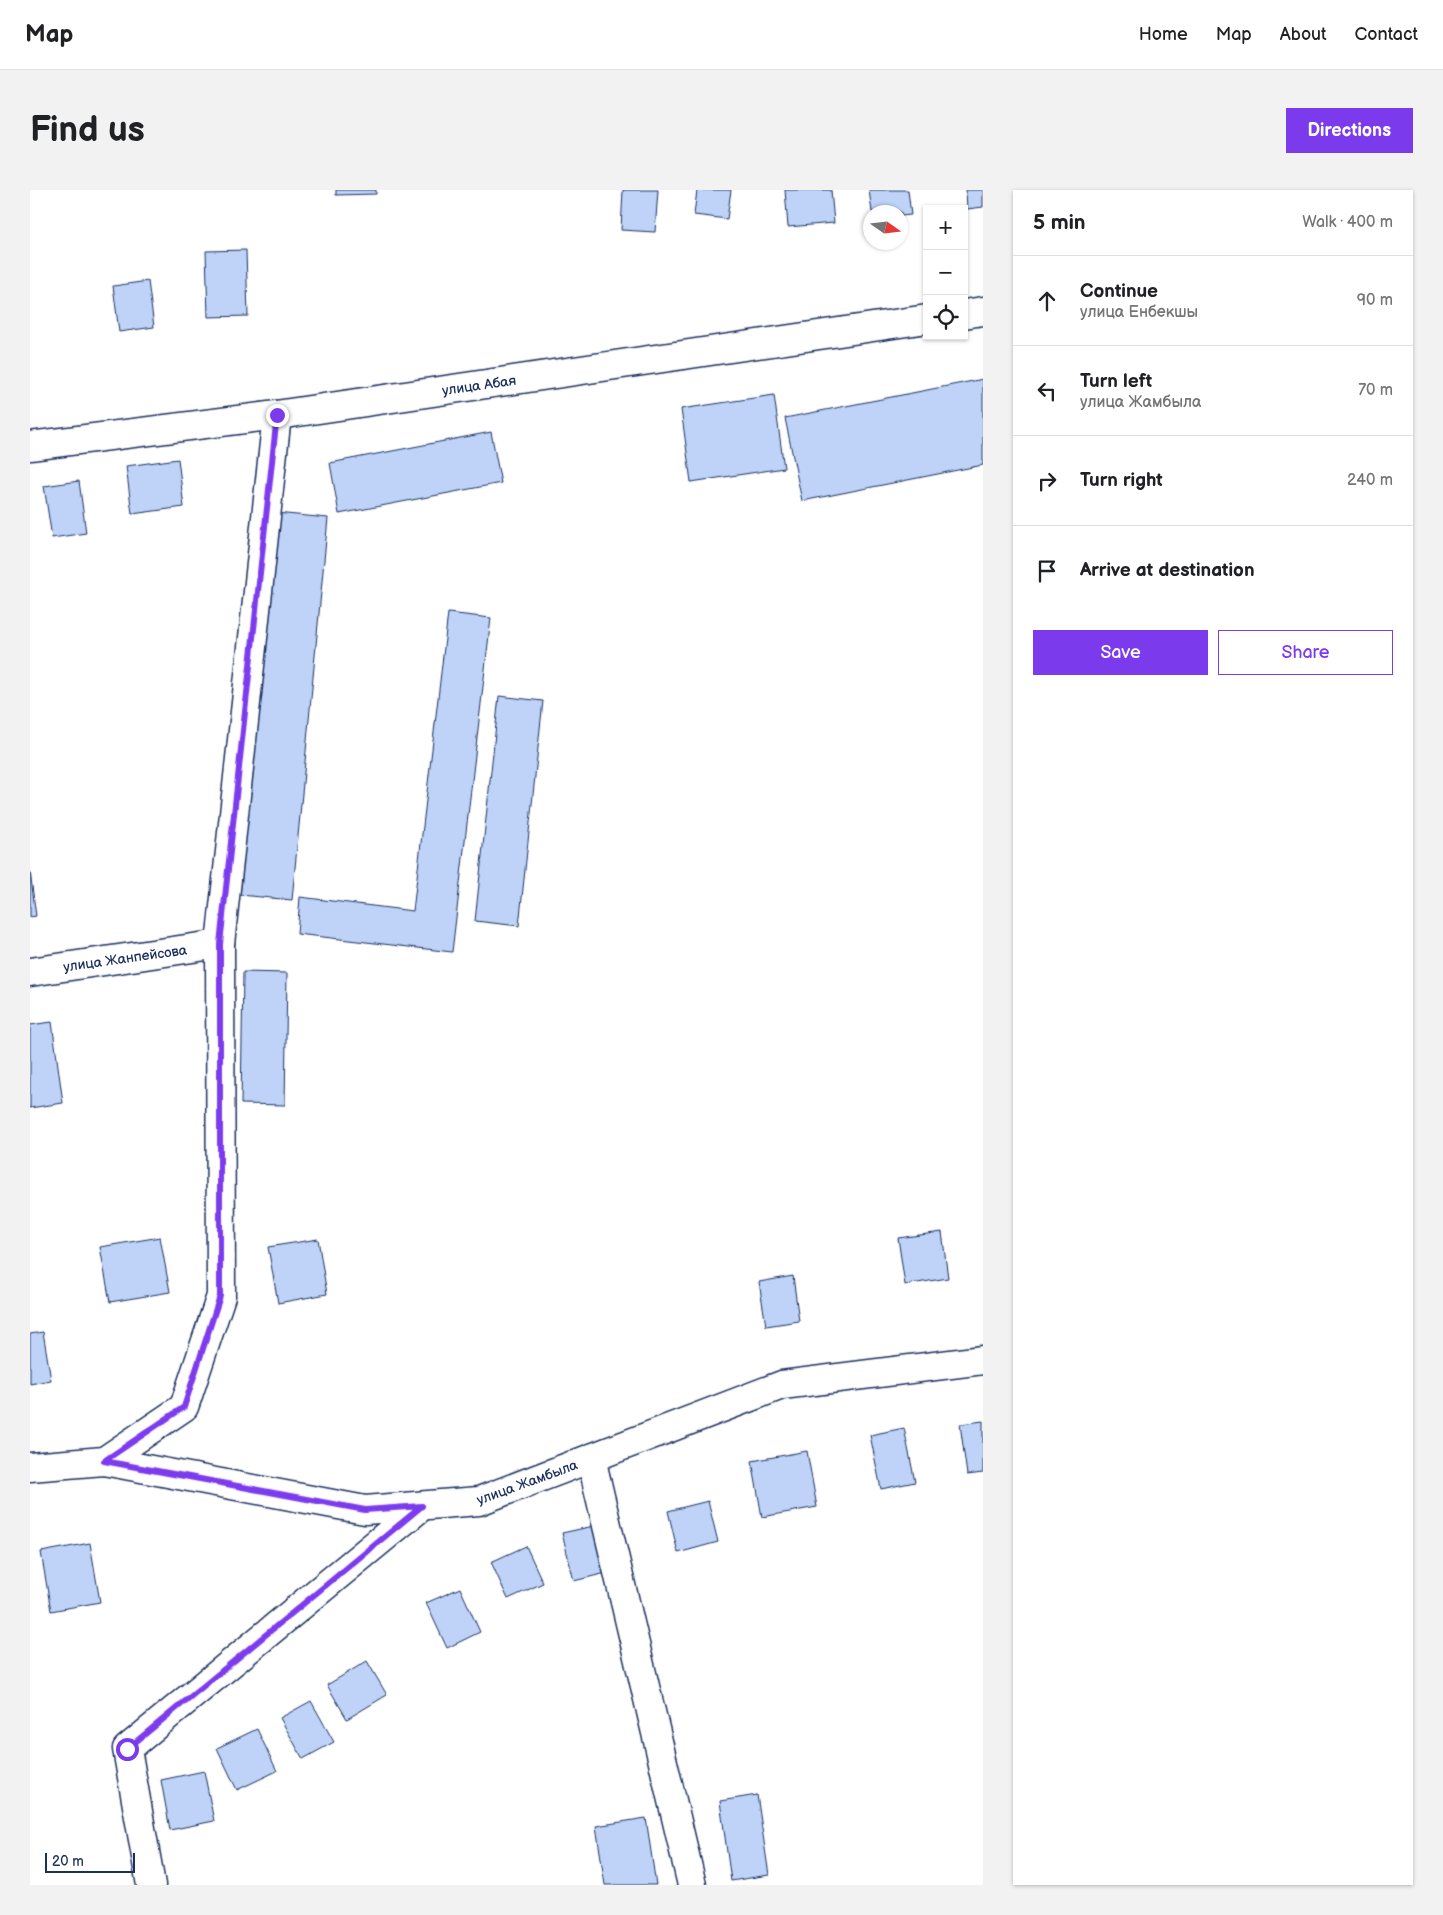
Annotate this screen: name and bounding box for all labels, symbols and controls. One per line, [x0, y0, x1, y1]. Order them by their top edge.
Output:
text: Map [25, 20, 73, 49]
text: Home [1139, 24, 1188, 45]
text: Map [1216, 24, 1252, 45]
text: About [1280, 24, 1327, 45]
text: Contact [1355, 24, 1418, 45]
button: Directions [1286, 108, 1413, 153]
text: Find us [30, 109, 145, 152]
north arrow [863, 205, 908, 250]
map controls [923, 205, 968, 340]
button: + [923, 205, 968, 250]
text: 5 min [1033, 210, 1086, 235]
text: Walk · 400 m [1302, 213, 1393, 232]
button: − [923, 250, 968, 295]
text: Continue [1080, 280, 1158, 303]
icon: ahead [1033, 287, 1061, 315]
text: 90 m [1357, 291, 1393, 310]
button: locate [923, 295, 968, 340]
text: улица Енбекшы [1080, 303, 1198, 322]
text: Turn left [1080, 370, 1152, 393]
street label: улица Абая [441, 372, 517, 399]
icon: left [1033, 377, 1061, 405]
text: 70 m [1358, 381, 1393, 400]
text: улица Жамбыла [1080, 393, 1201, 412]
route end [266, 404, 289, 427]
icon: right [1033, 467, 1061, 495]
text: Turn right [1080, 469, 1163, 492]
text: 240 m [1347, 471, 1393, 490]
icon: arrive [1033, 557, 1061, 585]
text: Arrive at destination [1080, 559, 1255, 582]
button: Save [1033, 630, 1208, 675]
button: Share [1218, 630, 1393, 675]
street label: улица Жанпейсова [62, 941, 189, 976]
street label: улица Жамбыла [474, 1456, 581, 1509]
route start [116, 1738, 139, 1761]
scale bar [45, 1850, 135, 1873]
text: 20 m [52, 1853, 84, 1870]

